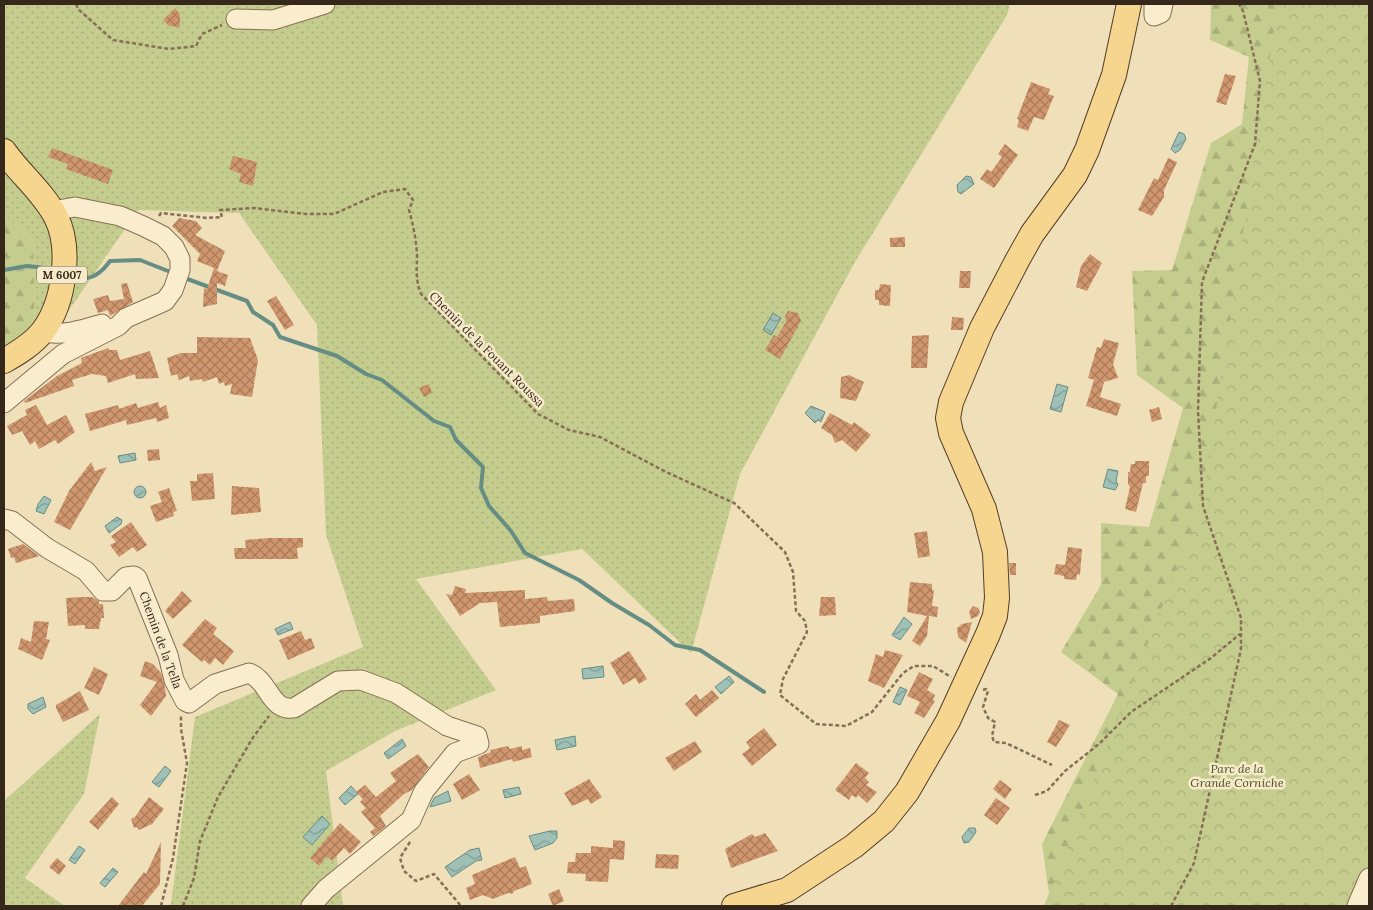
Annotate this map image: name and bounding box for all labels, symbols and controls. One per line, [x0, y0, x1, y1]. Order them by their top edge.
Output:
road number: M 6007 [37, 266, 87, 284]
street label: Chemin de la Fouant Roussa [426, 288, 548, 410]
street label: Chemin de la Tella [136, 589, 186, 691]
park label: Parc de la Grande Corniche [1190, 761, 1284, 790]

